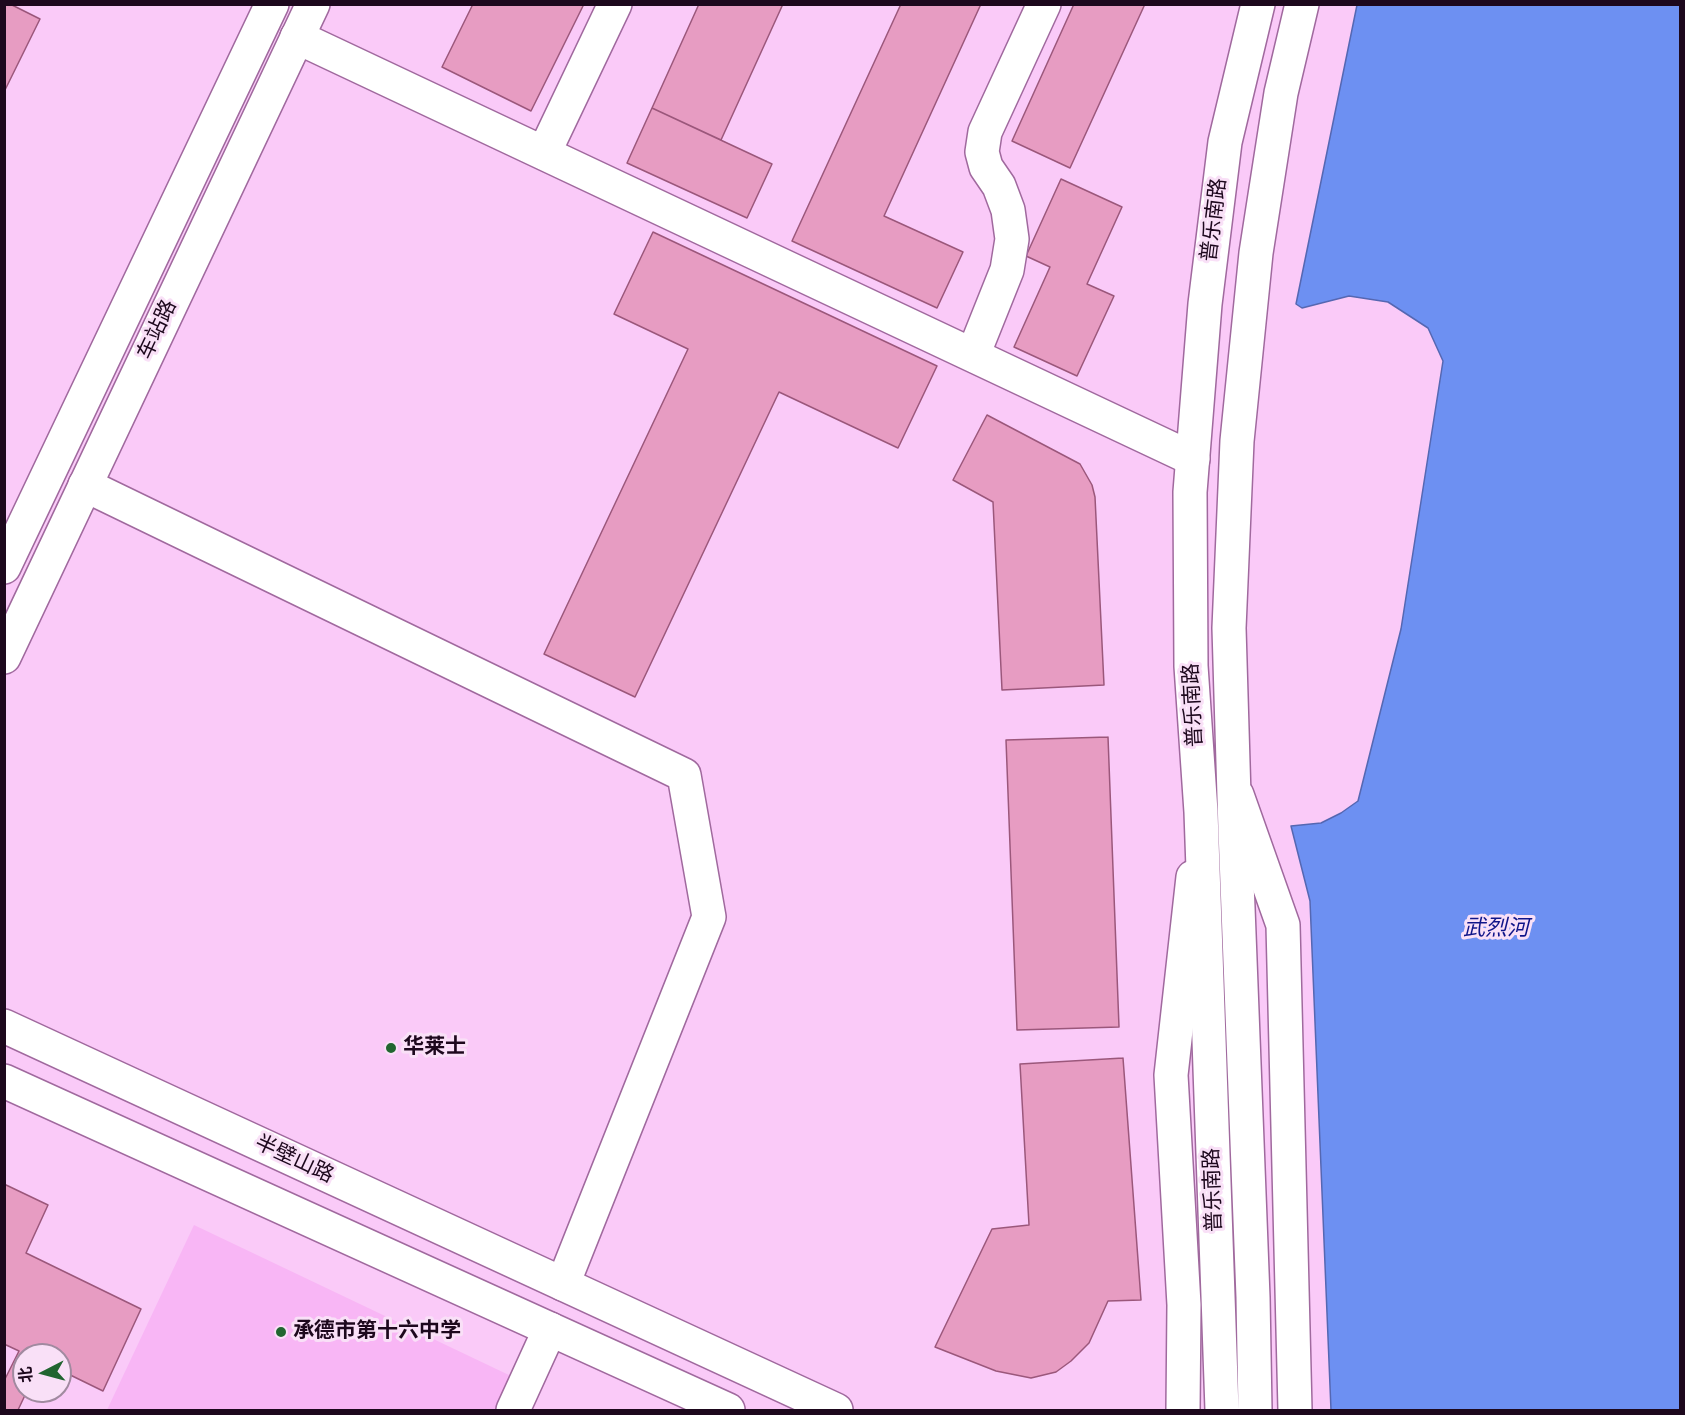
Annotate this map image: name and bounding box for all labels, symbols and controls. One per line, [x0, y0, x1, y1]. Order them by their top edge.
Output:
street label: 普乐南路 [1197, 177, 1233, 263]
street label: 车站路 [133, 296, 183, 364]
street label: 普乐南路 [1179, 662, 1209, 748]
water label: 武烈河 [1463, 916, 1529, 942]
place label: 华莱士 [403, 1035, 466, 1061]
marker: 华莱士 [384, 1041, 398, 1055]
street label: 半壁山路 [251, 1131, 337, 1189]
street label: 普乐南路 [1200, 1148, 1228, 1232]
place label: 承德市第十六中学 [293, 1319, 461, 1345]
marker: 承德市第十六中学 [274, 1325, 288, 1339]
north arrow [12, 1343, 72, 1403]
text: 北 [15, 1366, 36, 1384]

